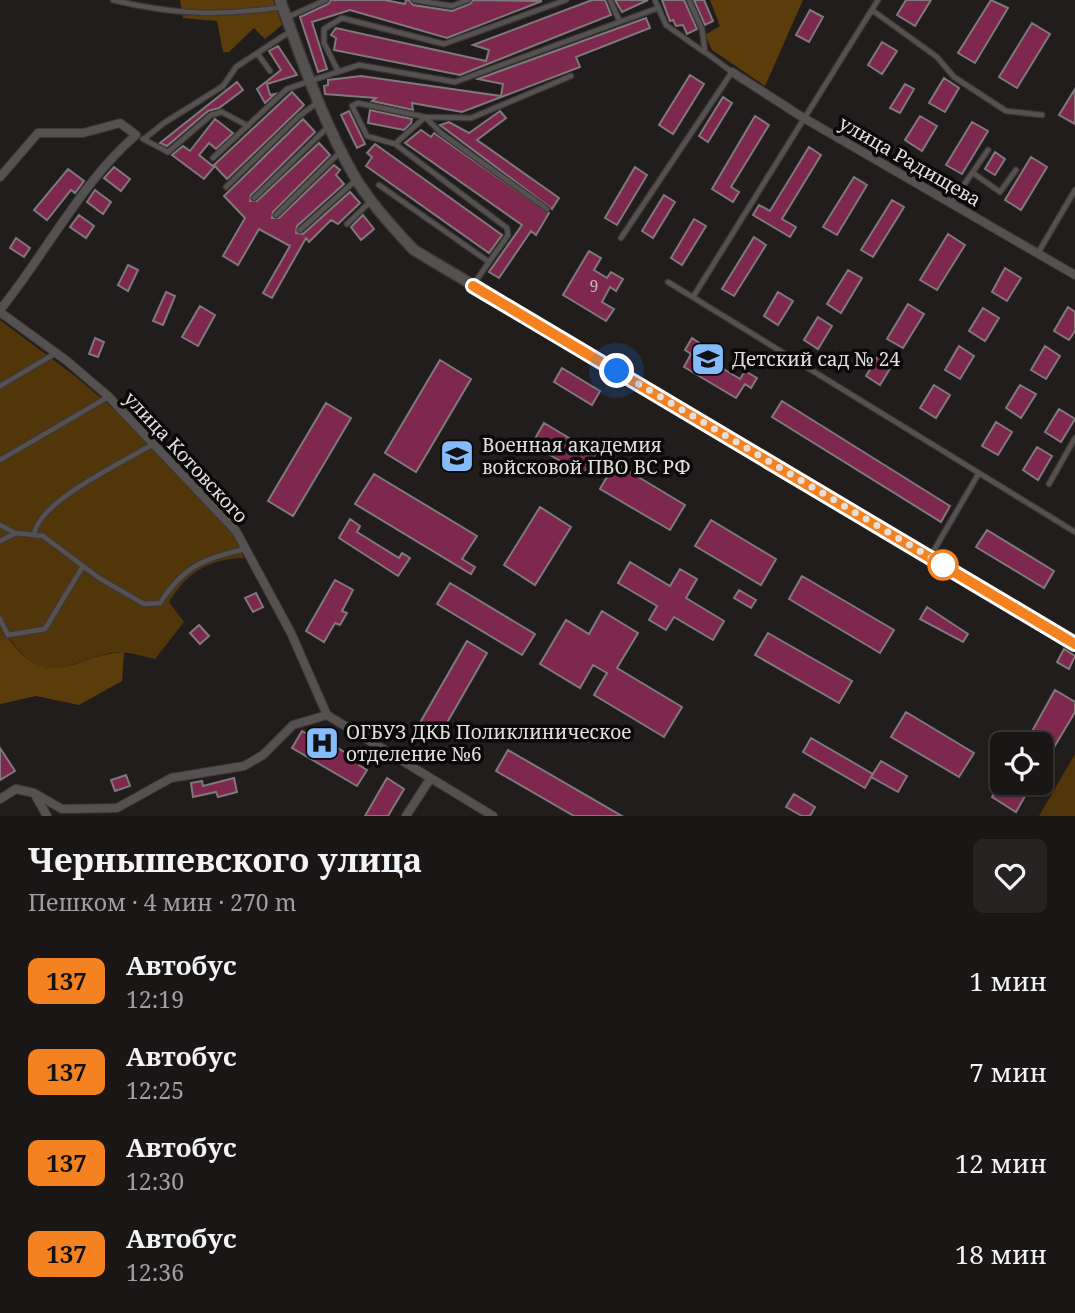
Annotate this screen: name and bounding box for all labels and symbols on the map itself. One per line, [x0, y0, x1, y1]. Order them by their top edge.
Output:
street label: улица Радищева [834, 110, 986, 212]
house number: 9 [590, 275, 598, 297]
school or university icon: Детский сад № 24 [689, 340, 727, 378]
place label: Детский сад № 24 [732, 346, 900, 372]
your location [599, 353, 634, 388]
street label: улица Котовского [118, 386, 254, 528]
place label: Военная академия войсковой ПВО ВС РФ [482, 432, 691, 480]
school or university icon: Военная академия войсковой ПВО ВС РФ [438, 437, 476, 475]
unlabelled marker [928, 550, 958, 580]
place label: ОГБУЗ ДКБ Поликлиническое отделение №6 [346, 719, 631, 767]
hospital icon: ОГБУЗ ДКБ Поликлиническое отделение №6 [303, 724, 341, 762]

